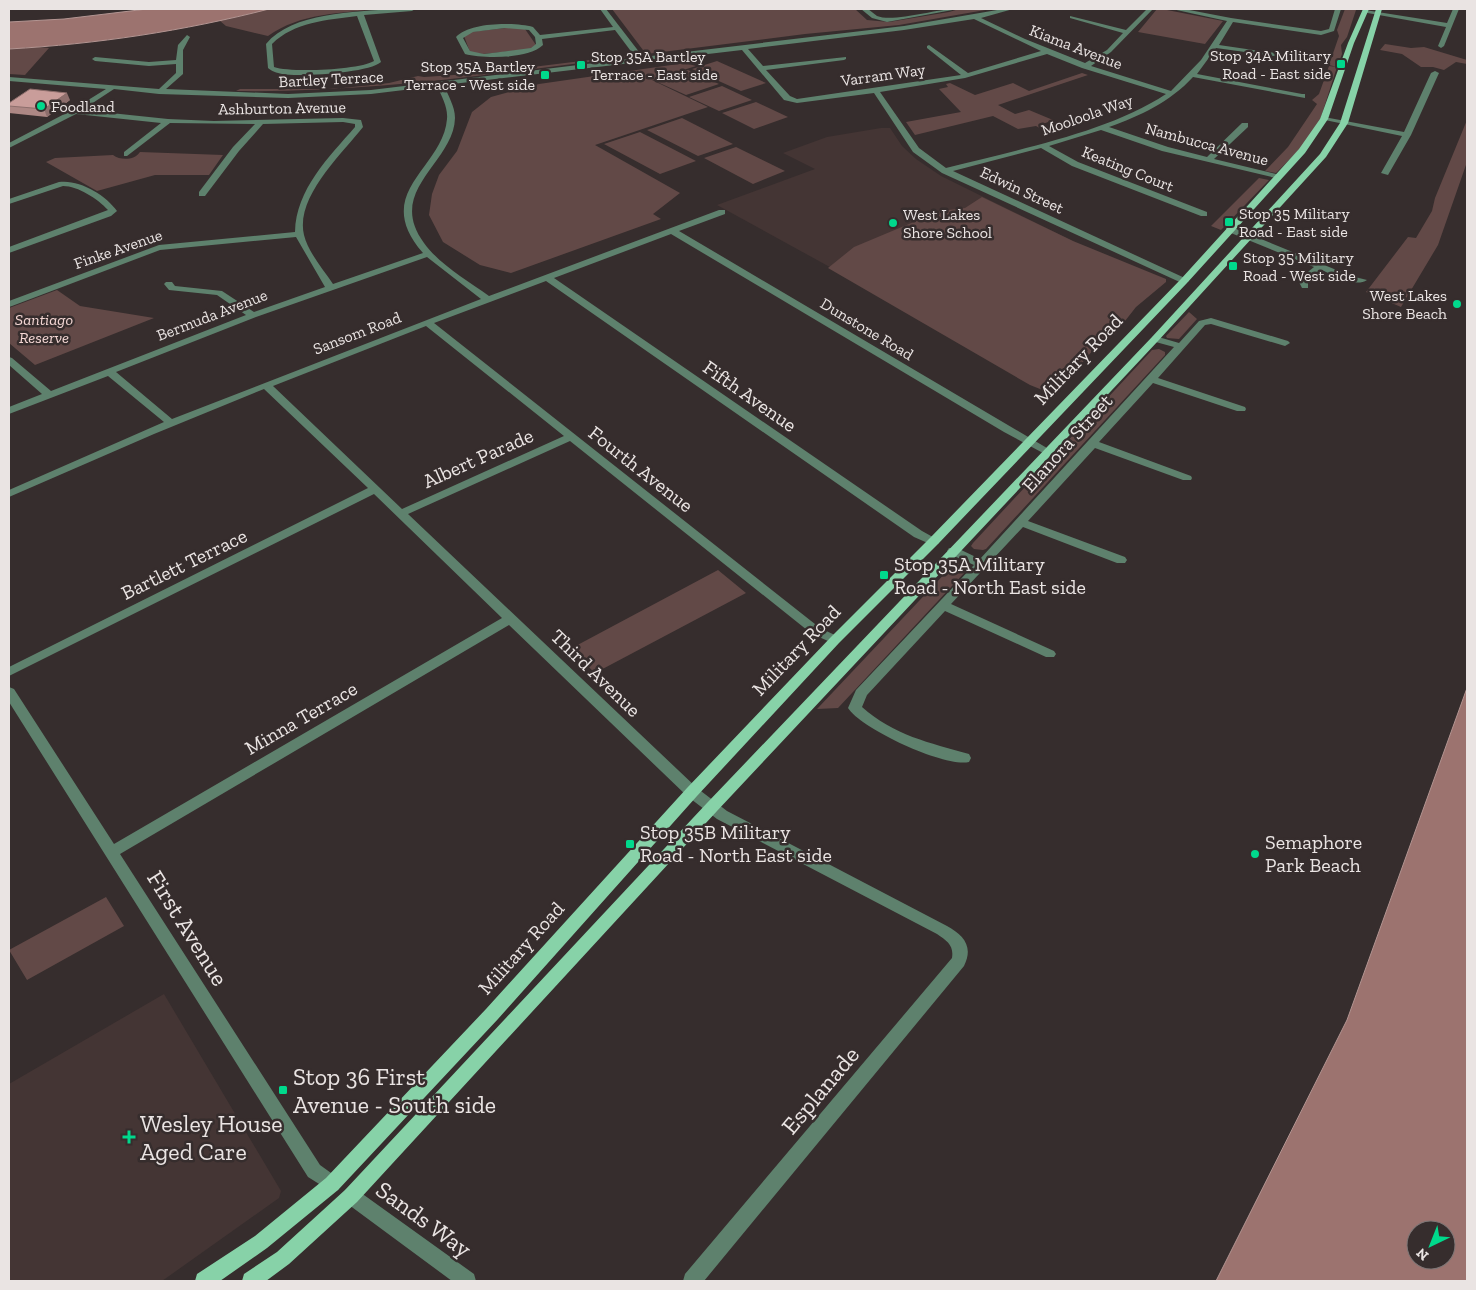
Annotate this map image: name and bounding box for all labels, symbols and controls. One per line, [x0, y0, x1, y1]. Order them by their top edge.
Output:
street label: Kiama Avenue [1027, 21, 1125, 73]
place label: Stop 34A Military Road - East side [1210, 46, 1332, 83]
place label: Stop 35A Bartley Terrace - East side [591, 47, 718, 84]
place label: Stop 35A Bartley Terrace - West side [404, 57, 536, 94]
marker: Stop 34A Military Road - East side [1335, 58, 1347, 70]
marker: Stop 35A Bartley Terrace - East side [575, 59, 587, 71]
street label: Varram Way [839, 60, 927, 90]
street label: Bartley Terrace [278, 67, 384, 91]
marker: Stop 35A Bartley Terrace - West side [539, 69, 551, 81]
street label: Mooloola Way [1039, 90, 1136, 140]
place label: Foodland [51, 97, 115, 116]
street label: Ashburton Avenue [218, 97, 346, 119]
marker: Foodland [35, 100, 47, 112]
street label: Nambucca Avenue [1143, 118, 1271, 170]
street label: Keating Court [1079, 142, 1177, 196]
street label: Edwin Street [977, 162, 1067, 218]
place label: Stop 35 Military Road - East side [1239, 204, 1350, 241]
place label: West Lakes Shore School [903, 205, 992, 242]
marker: Stop 35 Military Road - East side [1223, 216, 1235, 228]
marker: West Lakes Shore School [887, 217, 899, 229]
street label: Finke Avenue [71, 225, 165, 273]
place label: Stop 35 Military Road - West side [1243, 248, 1356, 285]
marker: Stop 35 Military Road - West side [1227, 260, 1239, 272]
street label: Bermuda Avenue [154, 285, 270, 345]
place label: West Lakes Shore Beach [1362, 286, 1447, 323]
street label: Dunstone Road [817, 294, 917, 364]
marker: West Lakes Shore Beach [1451, 298, 1463, 310]
street label: Sansom Road [310, 307, 404, 358]
street label: Military Road [1029, 309, 1127, 409]
park label: Santiago Reserve [15, 310, 73, 347]
street label: Fifth Avenue [699, 355, 801, 437]
street label: Elanora Street [1017, 389, 1118, 497]
street label: Fourth Avenue [584, 421, 698, 517]
street label: Albert Parade [419, 423, 537, 493]
street label: Bartlett Terrace [117, 523, 251, 605]
place label: Stop 35A Military Road - North East side [894, 552, 1086, 599]
marker: Stop 35A Military Road - North East side [878, 569, 890, 581]
street label: Military Road [747, 600, 845, 700]
street label: Third Avenue [546, 624, 646, 722]
street label: Minna Terrace [241, 676, 361, 760]
place label: Stop 35B Military Road - North East side [640, 820, 832, 867]
place label: Semaphore Park Beach [1265, 830, 1362, 877]
marker: Stop 35B Military Road - North East side [624, 838, 636, 850]
marker: Semaphore Park Beach [1249, 848, 1261, 860]
street label: First Avenue [141, 865, 235, 991]
street label: Military Road [473, 897, 569, 999]
street label: Esplanade [775, 1040, 865, 1140]
place label: Stop 36 First Avenue - South side [293, 1062, 496, 1119]
marker: Stop 36 First Avenue - South side [277, 1084, 289, 1096]
place label: Wesley House Aged Care [140, 1109, 283, 1166]
marker: Wesley House Aged Care [122, 1130, 136, 1144]
street label: Sands Way [370, 1175, 478, 1264]
north arrow [1406, 1220, 1456, 1270]
text: N [1413, 1244, 1432, 1264]

